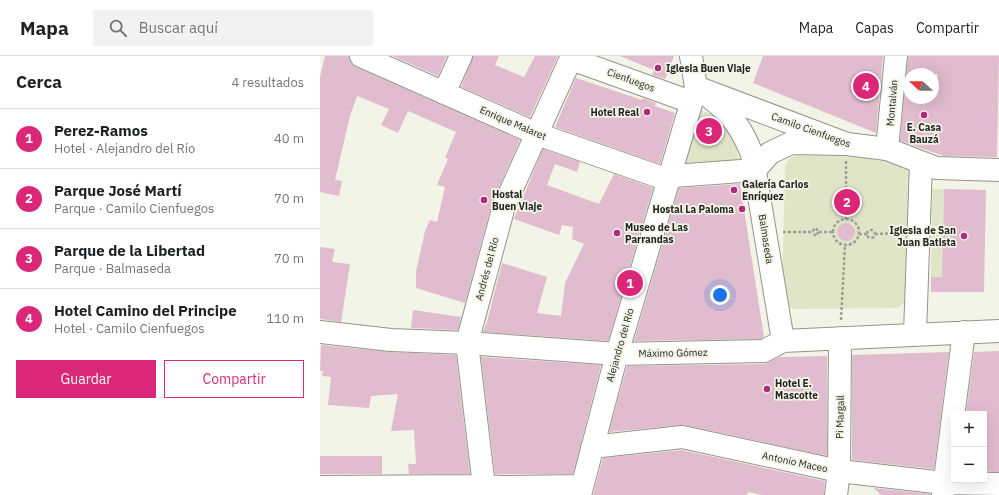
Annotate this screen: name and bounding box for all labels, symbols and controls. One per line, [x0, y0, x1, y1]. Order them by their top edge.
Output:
search box [93, 10, 373, 46]
text: Mapa [20, 16, 69, 40]
icon: search [107, 17, 129, 39]
text: Buscar aquí [139, 18, 218, 37]
text: Mapa [799, 19, 833, 37]
text: Capas [855, 19, 894, 37]
text: Compartir [916, 19, 979, 37]
place label: Iglesia Buen Viaje [666, 62, 751, 75]
marker: Iglesia Buen Viaje [653, 63, 663, 73]
street label: Cienfuegos [605, 65, 657, 95]
north arrow [903, 68, 939, 104]
text: Cerca [16, 71, 62, 93]
pin: 4 [853, 71, 879, 101]
text: 4 resultados [231, 74, 304, 91]
street label: Montalván [883, 79, 901, 127]
street label: Enrique Malaret [478, 103, 549, 143]
place label: Hotel Real [590, 106, 639, 119]
marker: Hotel Real [642, 107, 652, 117]
street label: Camilo Cienfuegos [770, 110, 853, 150]
marker: E. Casa Bauzá [919, 110, 929, 120]
pin: 3 [696, 116, 722, 146]
text: Perez-Ramos [54, 121, 148, 140]
place label: E. Casa Bauzá [907, 121, 942, 146]
text: 1 [25, 130, 33, 147]
text: 40 m [274, 130, 304, 147]
text: Hotel · Alejandro del Río [54, 140, 195, 157]
place label: Galería Carlos Enríquez [742, 178, 808, 203]
text: Parque José Martí [54, 181, 182, 200]
marker: Galería Carlos Enríquez [729, 185, 739, 195]
pin: 2 [834, 187, 860, 217]
place label: Hostal Buen Viaje [492, 188, 542, 213]
text: 2 [25, 190, 33, 207]
text: 70 m [274, 190, 304, 207]
marker: Hostal Buen Viaje [479, 195, 489, 205]
text: Parque · Camilo Cienfuegos [54, 200, 214, 217]
place label: Hostal La Paloma [652, 203, 734, 216]
marker: Hostal La Paloma [737, 204, 747, 214]
street label: Balmaseda [756, 213, 776, 265]
place label: Museo de Las Parrandas [625, 221, 688, 246]
place label: Iglesia de San Juan Batista [890, 224, 956, 249]
marker: Museo de Las Parrandas [612, 228, 622, 238]
marker: Iglesia de San Juan Batista [959, 231, 969, 241]
street label: Andrés del Río [472, 235, 502, 302]
text: Parque de la Libertad [54, 241, 205, 260]
text: 3 [25, 250, 33, 267]
text: 70 m [274, 250, 304, 267]
text: Parque · Balmaseda [54, 260, 171, 277]
pin: 1 [617, 268, 643, 298]
your location [710, 285, 730, 305]
text: Hotel Camino del Principe [54, 301, 237, 320]
street label: Alejandro del Río [603, 306, 637, 384]
text: 4 [25, 310, 33, 327]
text: 110 m [266, 310, 304, 327]
text: Hotel · Camilo Cienfuegos [54, 320, 205, 337]
street label: Máximo Gómez [638, 346, 708, 360]
button: Guardar [16, 360, 156, 398]
button: Compartir [164, 360, 304, 398]
place label: Hotel E. Mascotte [775, 377, 818, 402]
marker: Hotel E. Mascotte [762, 384, 772, 394]
street label: Pi Margall [833, 395, 847, 439]
map controls [951, 411, 987, 483]
button: + [951, 411, 987, 447]
button: − [951, 447, 987, 483]
street label: Antonio Maceo [761, 449, 829, 475]

